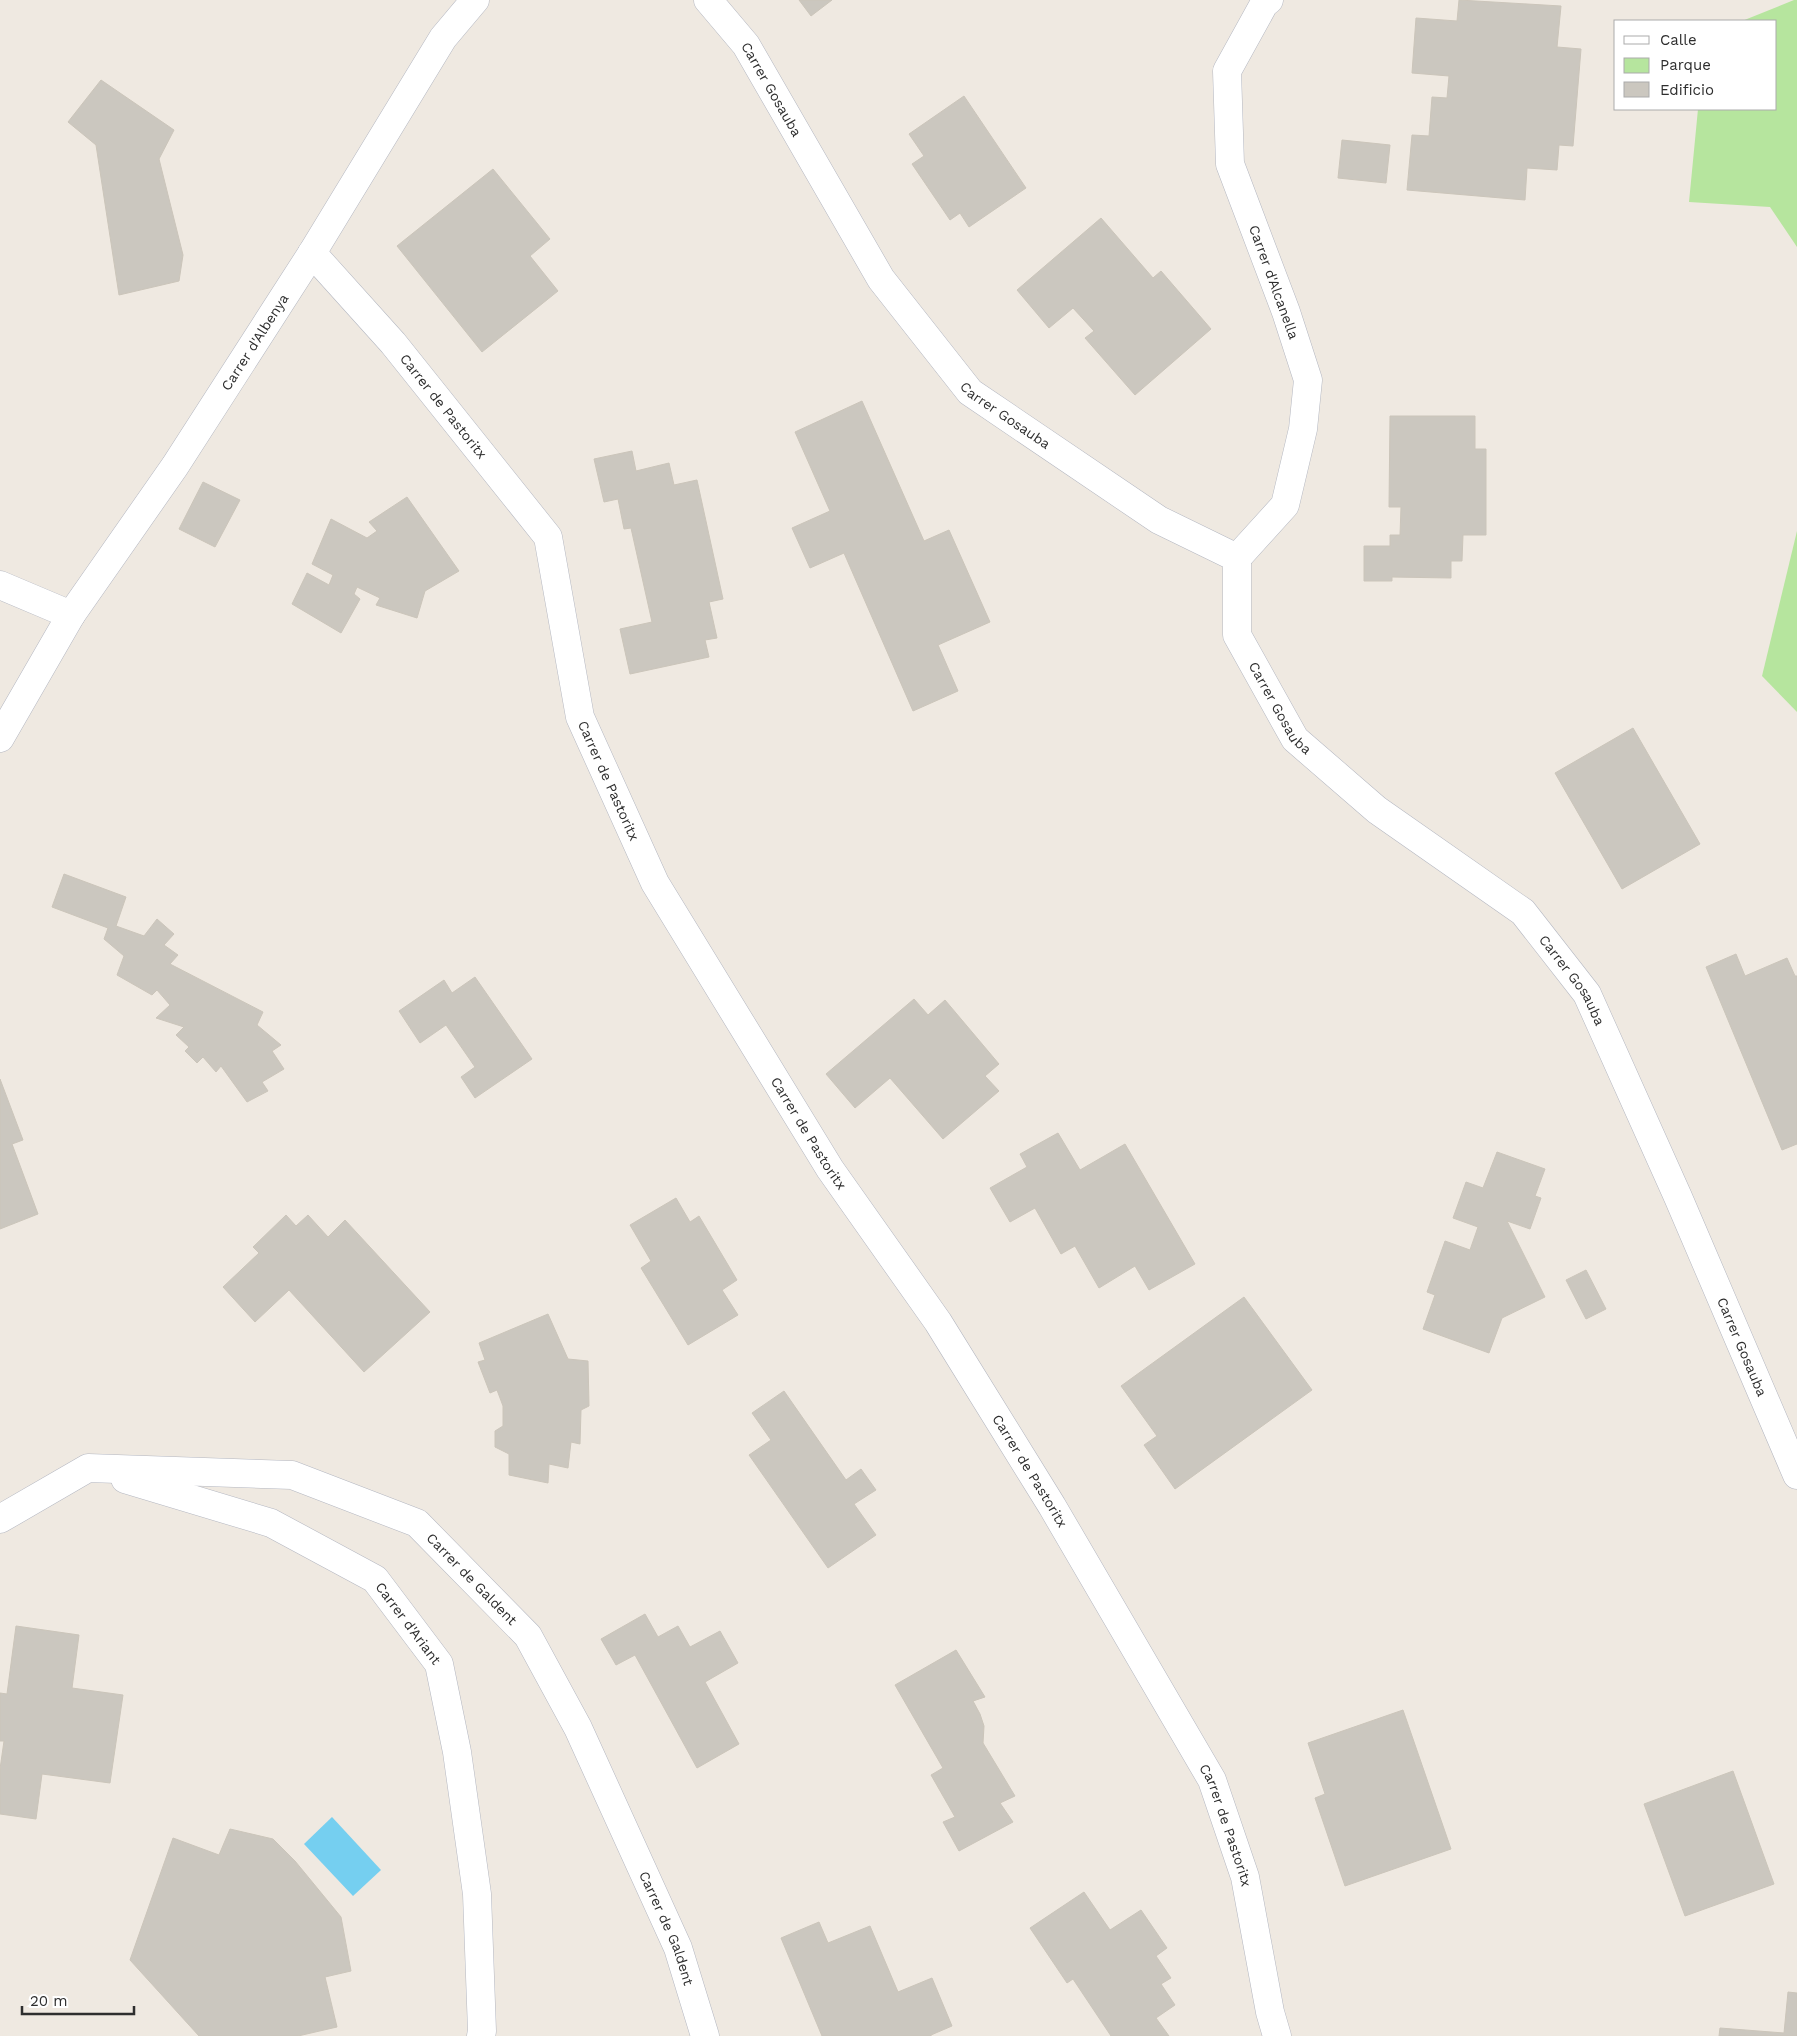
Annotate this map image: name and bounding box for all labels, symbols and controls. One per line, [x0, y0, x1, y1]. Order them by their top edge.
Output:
legend [1614, 20, 1777, 110]
text: Calle [1660, 31, 1697, 49]
street label: Carrer Gosauba [738, 39, 805, 139]
text: Parque [1660, 56, 1711, 74]
text: Edificio [1660, 81, 1714, 99]
street label: Carrer d'Alcanella [1246, 223, 1302, 341]
street label: Carrer d'Albenya [218, 291, 292, 393]
street label: Carrer de Pastoritx [397, 351, 490, 462]
street label: Carrer Gosauba [957, 378, 1053, 452]
street label: Carrer Gosauba [1246, 659, 1315, 758]
street label: Carrer de Pastoritx [575, 718, 643, 843]
street label: Carrer Gosauba [1536, 932, 1608, 1028]
street label: Carrer de Pastoritx [768, 1074, 850, 1193]
street label: Carrer Gosauba [1714, 1295, 1770, 1399]
street label: Carrer de Pastoritx [989, 1412, 1071, 1530]
street label: Carrer de Galdent [423, 1530, 521, 1628]
street label: Carrer d'Ariant [372, 1579, 444, 1668]
street label: Carrer de Pastoritx [1196, 1761, 1255, 1888]
street label: Carrer de Galdent [636, 1869, 697, 1987]
scale bar [22, 1984, 135, 2016]
text: 20 m [30, 1992, 68, 2010]

